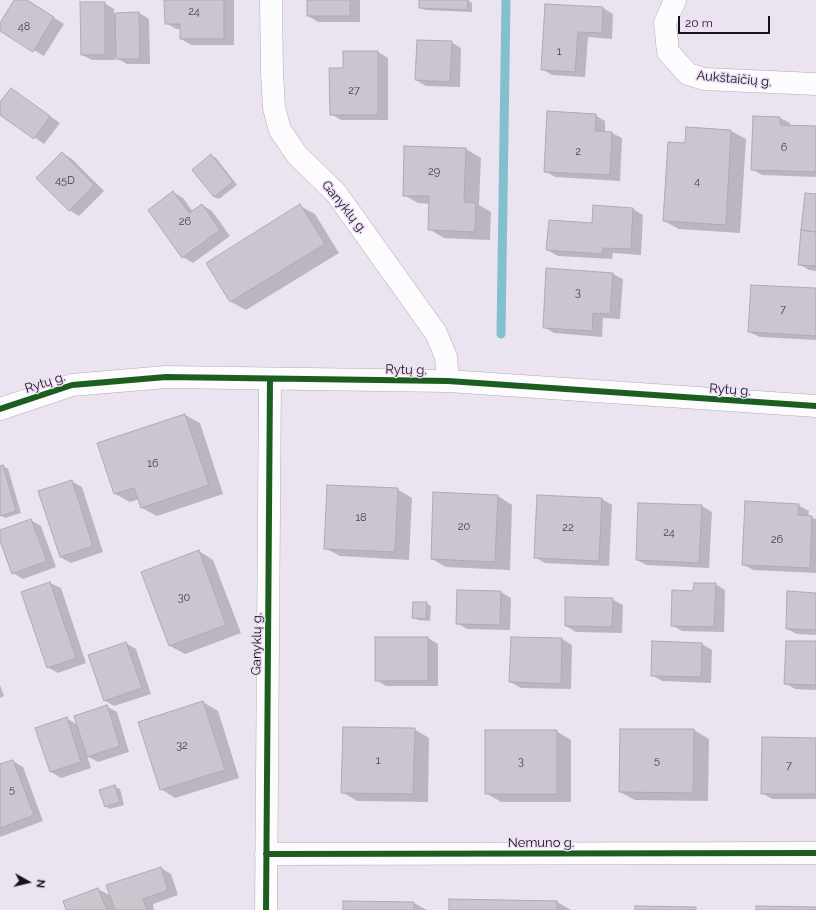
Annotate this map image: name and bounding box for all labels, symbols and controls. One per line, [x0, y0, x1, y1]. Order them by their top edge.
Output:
house number: 24 [188, 5, 200, 19]
scale bar [680, 8, 772, 34]
text: 20 m [685, 16, 713, 30]
house number: 48 [18, 20, 30, 34]
house number: 1 [557, 45, 561, 59]
street label: Aukštaičių g. [696, 68, 772, 90]
house number: 27 [348, 84, 360, 98]
house number: 6 [781, 141, 787, 155]
house number: 2 [575, 145, 581, 159]
house number: 29 [428, 165, 440, 179]
house number: 45D [55, 174, 75, 188]
house number: 4 [694, 175, 700, 189]
street label: Ganyklų g. [318, 178, 370, 236]
house number: 26 [179, 215, 191, 229]
house number: 3 [575, 286, 581, 300]
house number: 7 [780, 303, 786, 317]
street label: Rytų g. [385, 362, 427, 378]
street label: Rytų g. [23, 369, 67, 397]
street label: Rytų g. [709, 381, 751, 399]
house number: 16 [147, 457, 159, 471]
house number: 18 [355, 511, 367, 525]
house number: 20 [458, 520, 470, 534]
house number: 22 [562, 521, 574, 535]
house number: 24 [663, 526, 675, 540]
house number: 26 [771, 533, 783, 547]
house number: 30 [178, 591, 190, 605]
street label: Ganyklų g. [249, 612, 265, 676]
house number: 32 [176, 739, 188, 753]
house number: 1 [376, 754, 380, 768]
house number: 5 [654, 754, 660, 768]
house number: 3 [518, 755, 524, 769]
house number: 7 [786, 759, 792, 773]
house number: 5 [9, 783, 15, 797]
street label: Nemuno g. [508, 835, 574, 851]
north arrow [8, 862, 48, 902]
text: N [33, 879, 47, 889]

